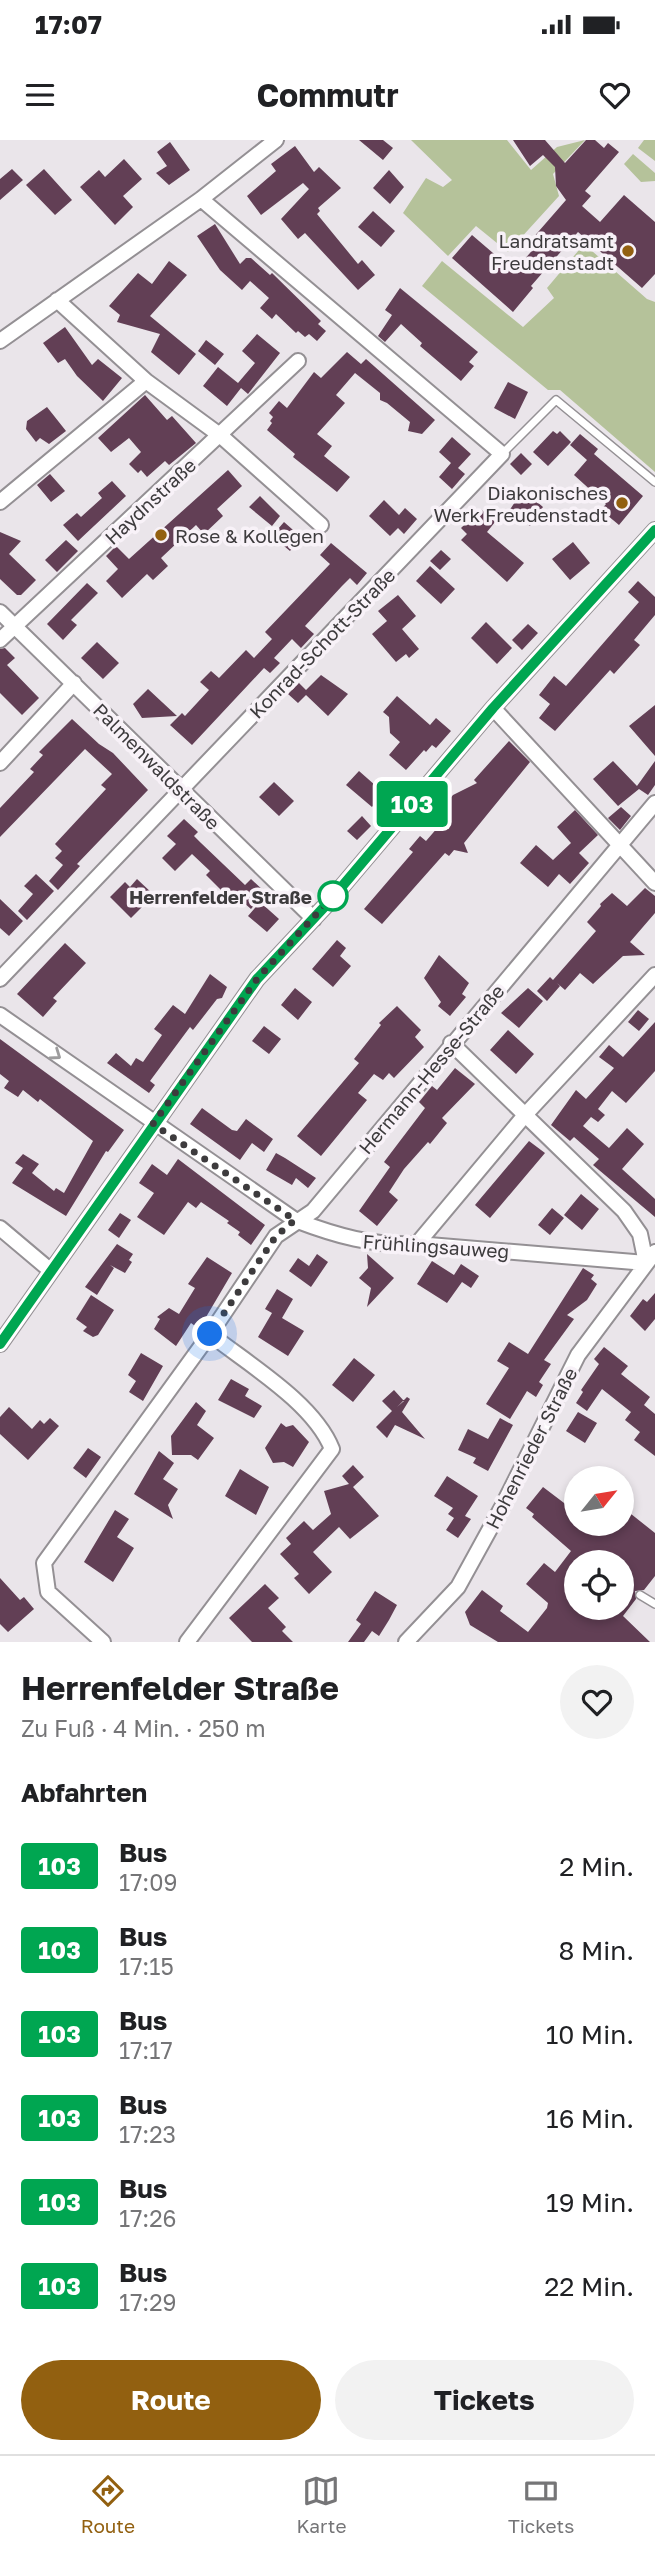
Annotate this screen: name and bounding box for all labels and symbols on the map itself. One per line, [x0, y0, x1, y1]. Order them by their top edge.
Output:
place label: Landratsamt Freudenstadt [491, 229, 614, 274]
marker: Landratsamt Freudenstadt [620, 243, 636, 259]
street label: Haydnstraße [100, 453, 200, 549]
place label: Diakonisches Werk Freudenstadt [433, 481, 608, 526]
marker: Diakonisches Werk Freudenstadt [614, 495, 630, 511]
place label: Rose & Kollegen [175, 524, 324, 547]
marker: Rose & Kollegen [153, 527, 169, 543]
street label: Konrad-Schott-Straße [244, 563, 400, 723]
street label: Palmenwaldstraße [89, 698, 225, 834]
line badge: 103 [372, 781, 452, 827]
marker: Herrenfelder Straße [318, 881, 348, 911]
place label: Herrenfelder Straße [129, 885, 312, 908]
street label: Hermann-Hesse-Straße [353, 980, 509, 1158]
one-way arrow [48, 1047, 61, 1059]
street label: Frühlingsauweg [362, 1229, 510, 1263]
your location [192, 1316, 227, 1351]
street label: Hohenrieder Straße [480, 1363, 582, 1533]
north arrow [564, 1466, 634, 1536]

